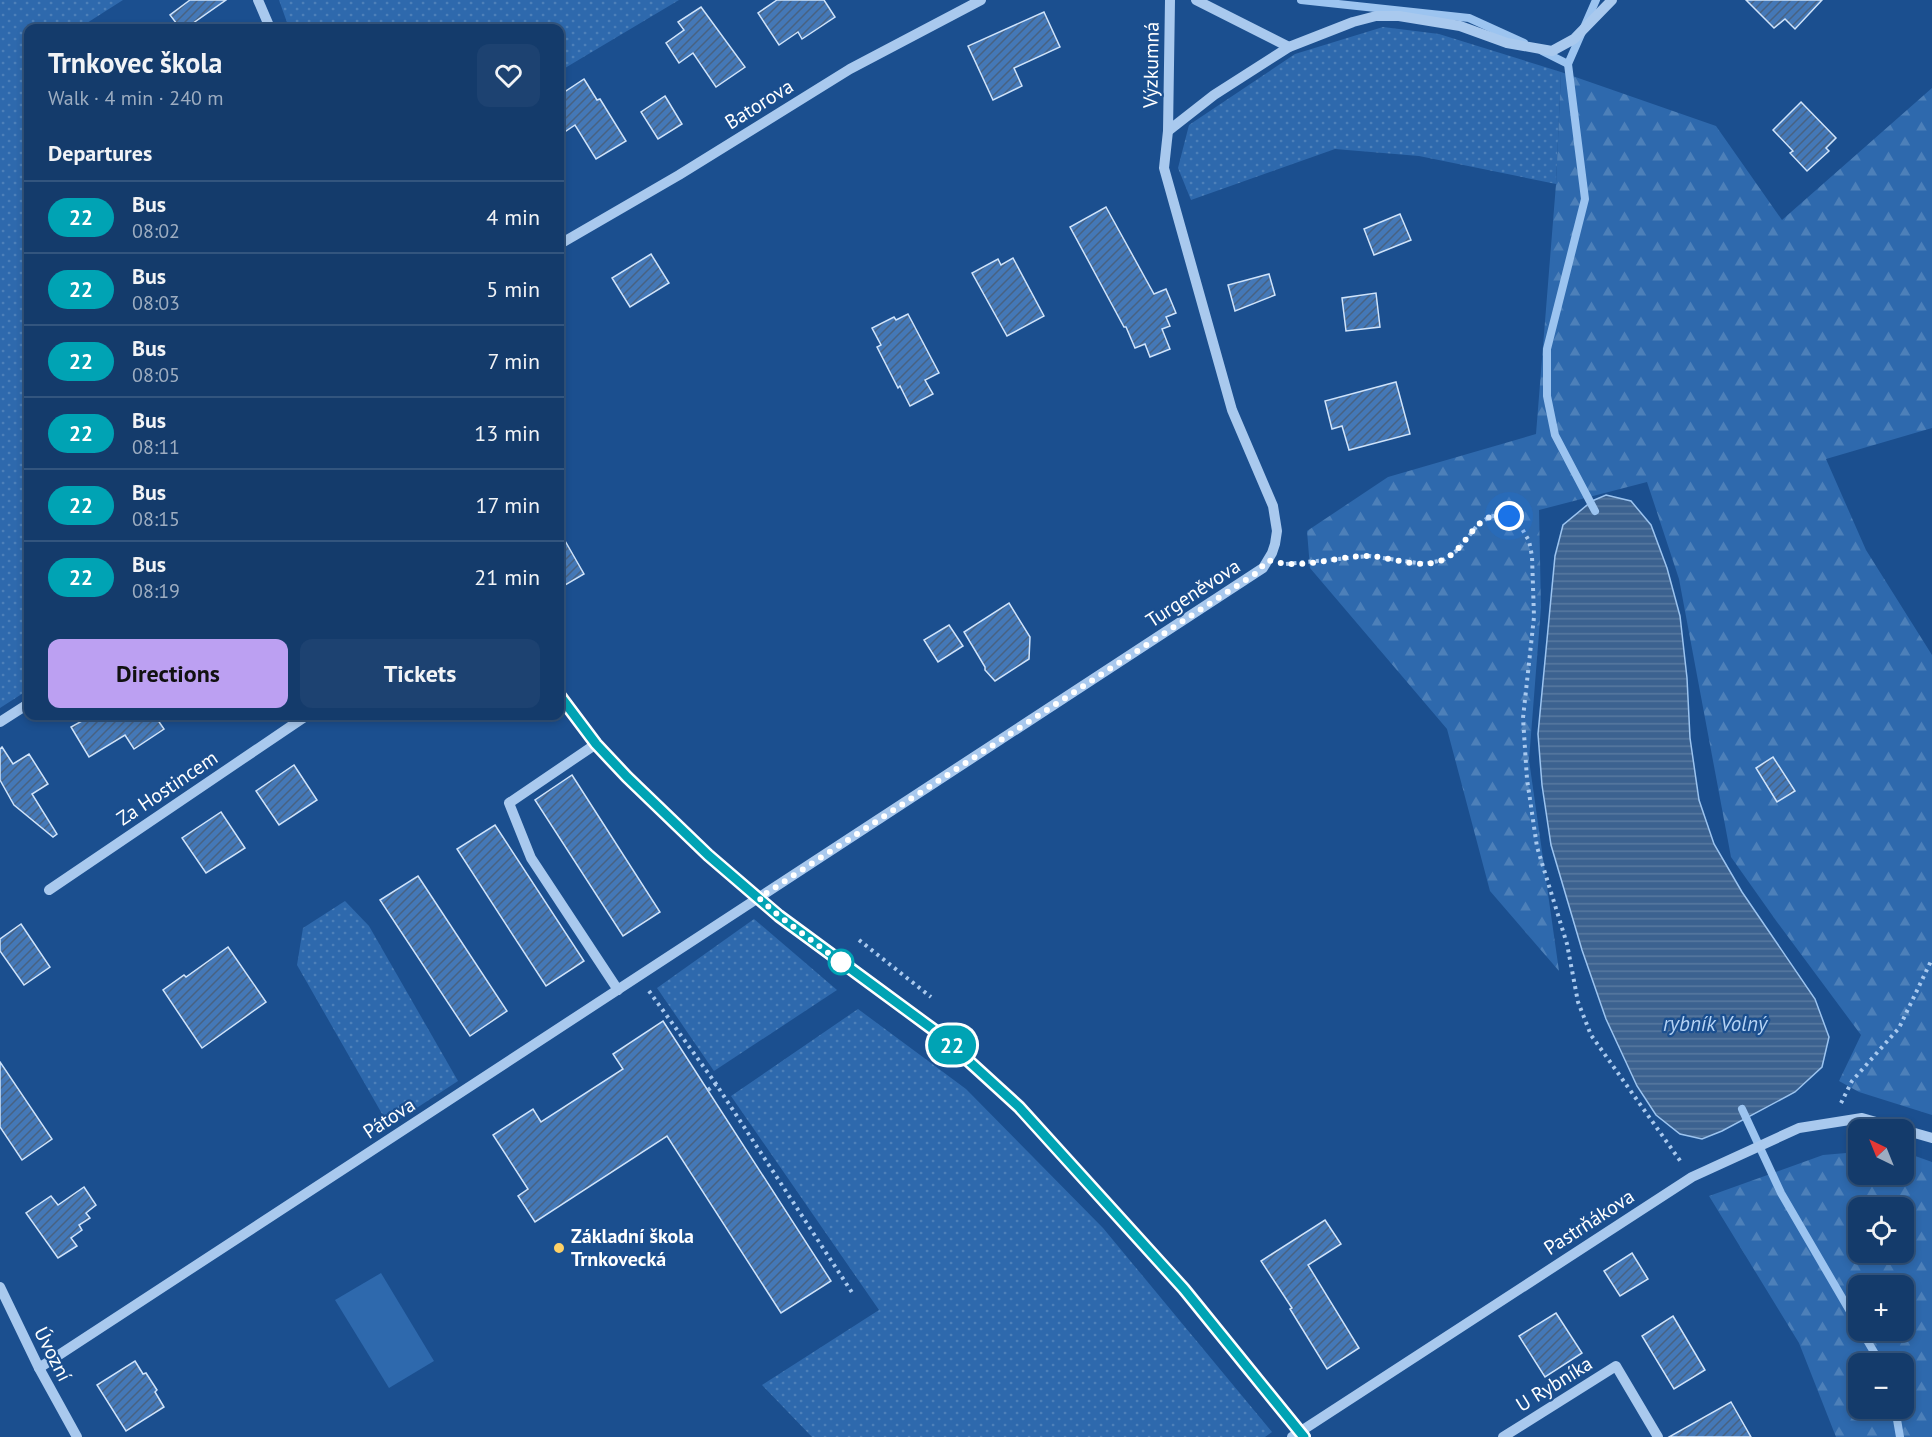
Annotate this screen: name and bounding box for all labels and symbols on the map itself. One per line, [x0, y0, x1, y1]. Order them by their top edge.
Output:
street label: Výzkumná [1137, 22, 1165, 109]
street label: Batorova [720, 73, 798, 135]
your location [1494, 501, 1524, 531]
street label: Turgeněvova [1141, 553, 1245, 633]
street label: Za Hostincem [112, 745, 222, 831]
unlabelled marker [828, 949, 854, 975]
water label: rybník Volný [1663, 1010, 1769, 1037]
line badge: 22 [925, 1026, 979, 1064]
street label: Pátova [358, 1092, 420, 1144]
north arrow [1848, 1119, 1914, 1185]
street label: Pastrňákova [1539, 1183, 1639, 1261]
place label: Základní škola Trnkovecká [571, 1223, 694, 1272]
marker: Základní škola Trnkovecká [552, 1241, 566, 1255]
street label: Úvozní [28, 1322, 78, 1386]
street label: U Rybníka [1511, 1350, 1597, 1418]

